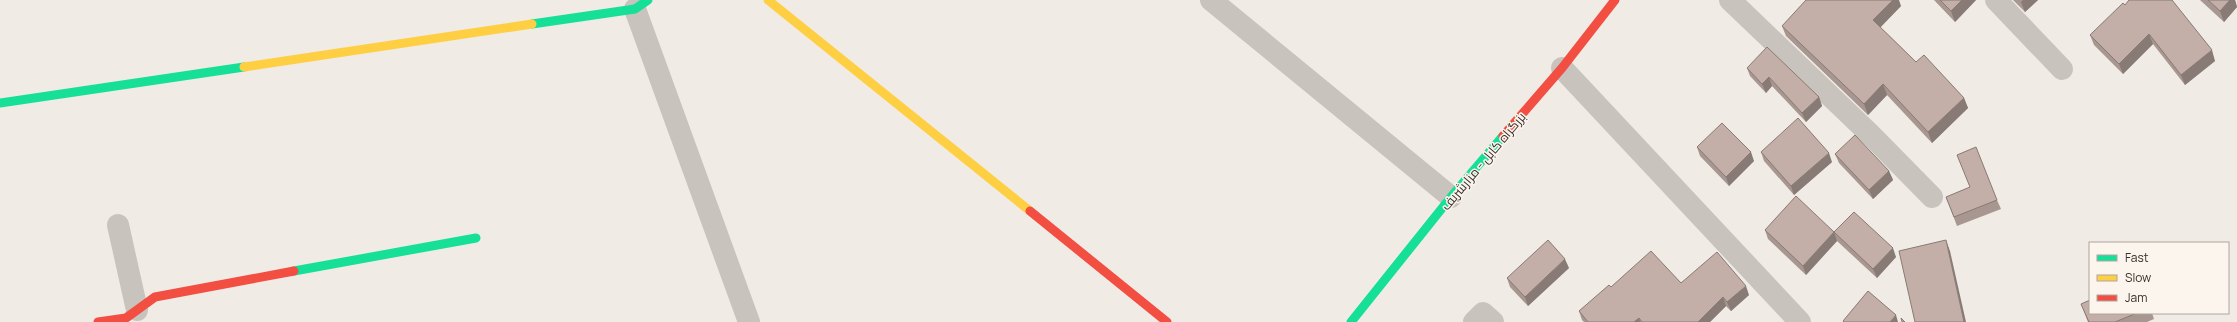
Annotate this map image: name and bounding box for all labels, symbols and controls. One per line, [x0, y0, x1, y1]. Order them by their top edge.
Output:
street label: بزرگراه کابل - مزارشریف [1437, 108, 1529, 214]
legend [2089, 242, 2229, 314]
text: Fast [2125, 249, 2149, 266]
text: Slow [2125, 269, 2151, 286]
text: Jam [2125, 289, 2147, 306]

